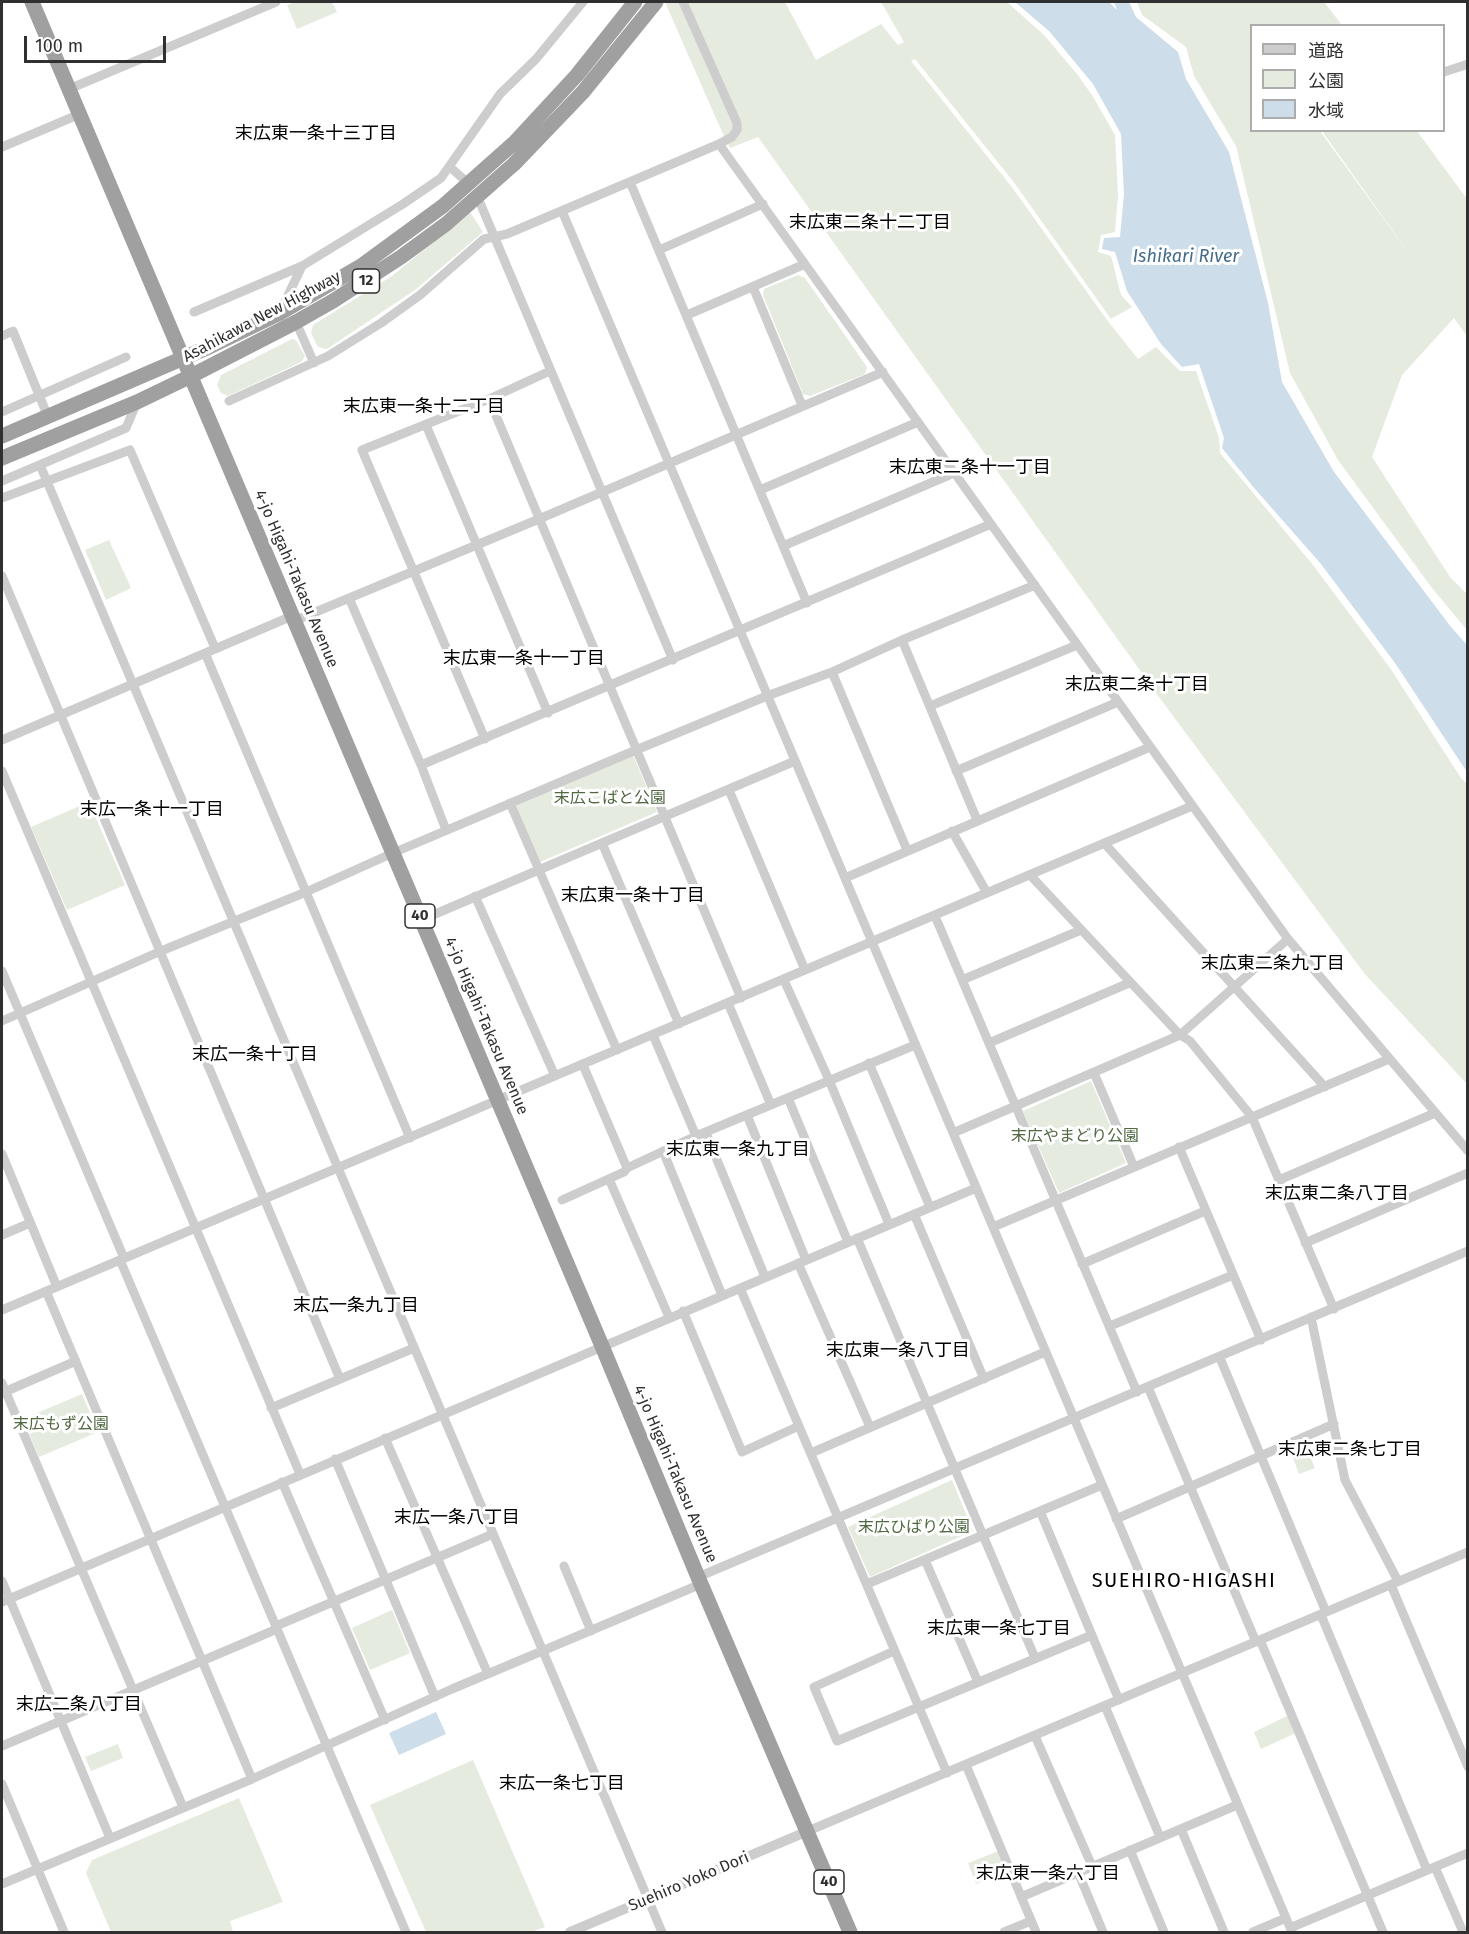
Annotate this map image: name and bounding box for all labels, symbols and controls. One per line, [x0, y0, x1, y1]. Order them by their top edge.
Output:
scale bar [27, 24, 170, 62]
legend [1250, 24, 1445, 132]
text: 100 m [35, 35, 83, 57]
text: 道路 [1308, 40, 1344, 62]
text: 公園 [1308, 70, 1344, 92]
text: 水域 [1308, 100, 1344, 122]
district label: 末広東一条十三丁目 [235, 123, 397, 145]
district label: 末広東二条十二丁目 [789, 212, 951, 234]
water label: Ishikari River [1133, 246, 1239, 268]
street label: Asahikawa New Highway [180, 267, 344, 367]
road number: 12 [352, 269, 380, 293]
district label: 末広東一条十二丁目 [343, 396, 505, 418]
district label: 末広東二条十一丁目 [889, 457, 1051, 479]
street label: 4-jo Higahi-Takasu Avenue [250, 487, 342, 671]
district label: 末広東一条十一丁目 [443, 648, 605, 670]
district label: 末広東二条十丁目 [1065, 674, 1209, 696]
park label: 末広こばと公園 [554, 789, 666, 809]
district label: 末広一条十一丁目 [80, 799, 224, 821]
district label: 末広東一条十丁目 [561, 885, 705, 907]
road number: 40 [405, 904, 435, 928]
street label: 4-jo Higahi-Takasu Avenue [440, 934, 532, 1118]
district label: 末広東二条九丁目 [1201, 953, 1345, 975]
district label: 末広一条十丁目 [192, 1044, 318, 1066]
park label: 末広やまどり公園 [1011, 1127, 1139, 1147]
district label: 末広東一条九丁目 [666, 1139, 810, 1161]
district label: 末広東二条八丁目 [1265, 1183, 1409, 1205]
district label: 末広一条九丁目 [293, 1295, 419, 1317]
district label: 末広東一条八丁目 [826, 1340, 970, 1362]
street label: 4-jo Higahi-Takasu Avenue [629, 1382, 721, 1566]
park label: 末広もず公園 [13, 1415, 109, 1435]
district label: 末広東二条七丁目 [1278, 1439, 1422, 1461]
district label: 末広一条八丁目 [394, 1507, 520, 1529]
park label: 末広ひばり公園 [858, 1518, 970, 1538]
district label: SUEHIRO-HIGASHI [1092, 1569, 1276, 1593]
district label: 末広東一条七丁目 [927, 1618, 1071, 1640]
district label: 末広二条八丁目 [16, 1694, 142, 1716]
district label: 末広一条七丁目 [499, 1773, 625, 1795]
street label: Suehiro Yoko Dori [626, 1848, 752, 1916]
district label: 末広東一条六丁目 [976, 1863, 1120, 1885]
road number: 40 [814, 1870, 844, 1894]

